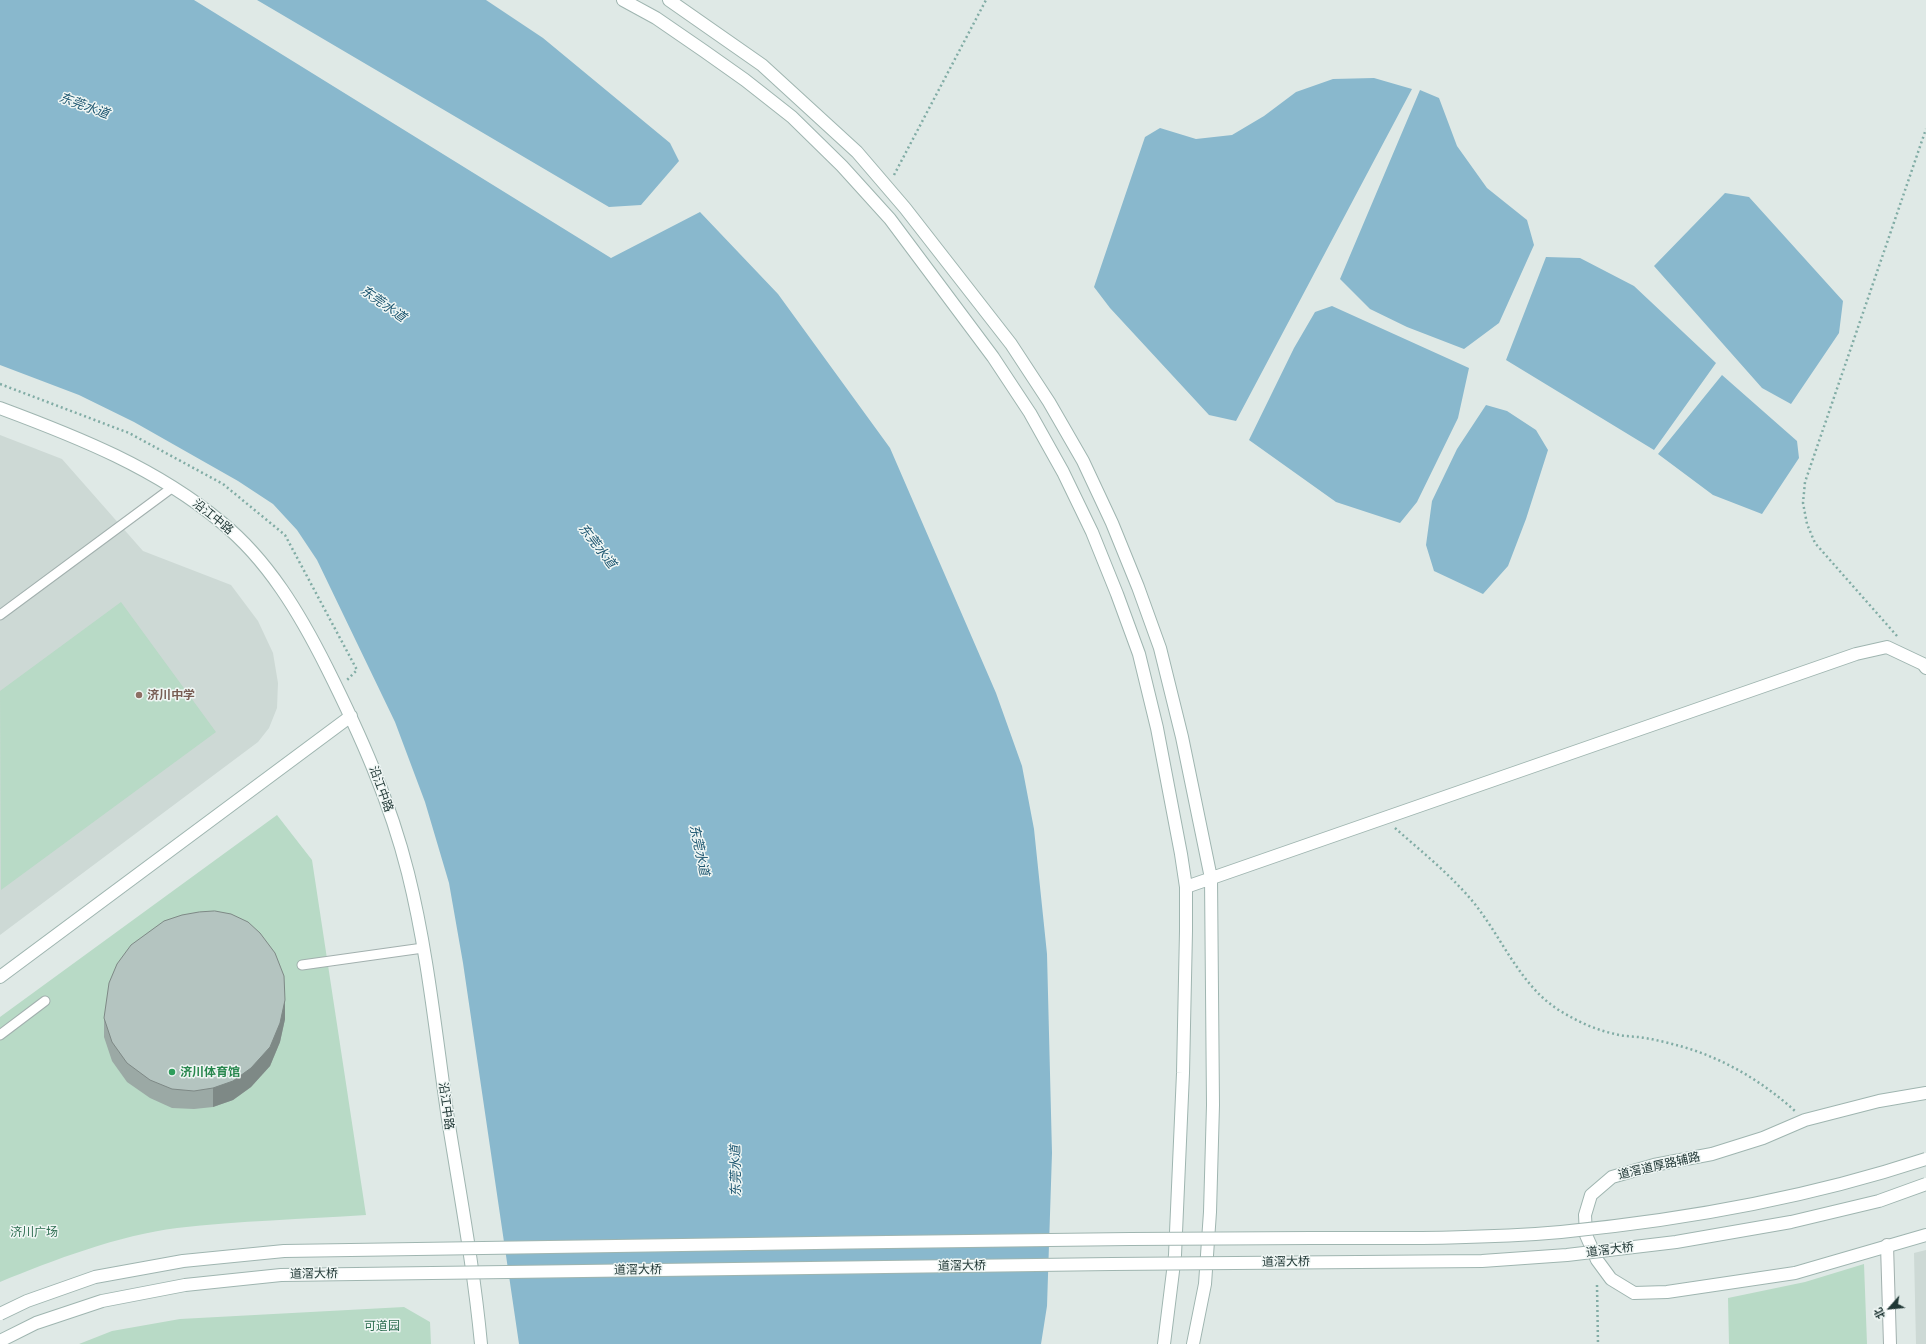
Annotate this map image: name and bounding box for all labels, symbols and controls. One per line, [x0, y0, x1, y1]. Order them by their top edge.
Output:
water label: 东莞水道 [57, 90, 111, 122]
water label: 东莞水道 [357, 283, 409, 325]
street label: 沿江中路 [190, 496, 236, 538]
water label: 东莞水道 [575, 521, 619, 571]
place label: 济川中学 [147, 688, 195, 702]
marker: 济川中学 [134, 690, 144, 700]
street label: 沿江中路 [366, 764, 396, 814]
water label: 东莞水道 [686, 823, 712, 877]
place label: 济川体育馆 [180, 1065, 240, 1079]
marker: 济川体育馆 [167, 1067, 177, 1077]
street label: 沿江中路 [436, 1081, 456, 1131]
water label: 东莞水道 [728, 1145, 744, 1197]
street label: 道滘道厚路辅路 [1616, 1150, 1702, 1182]
park label: 济川广场 [10, 1225, 58, 1239]
street label: 道滘大桥 [1585, 1240, 1635, 1260]
street label: 道滘大桥 [1262, 1254, 1310, 1270]
street label: 道滘大桥 [938, 1258, 986, 1274]
street label: 道滘大桥 [614, 1262, 662, 1278]
street label: 道滘大桥 [290, 1266, 338, 1282]
north arrow [1870, 1288, 1910, 1328]
text: 北 [1871, 1305, 1888, 1322]
park label: 可道园 [364, 1319, 400, 1333]

